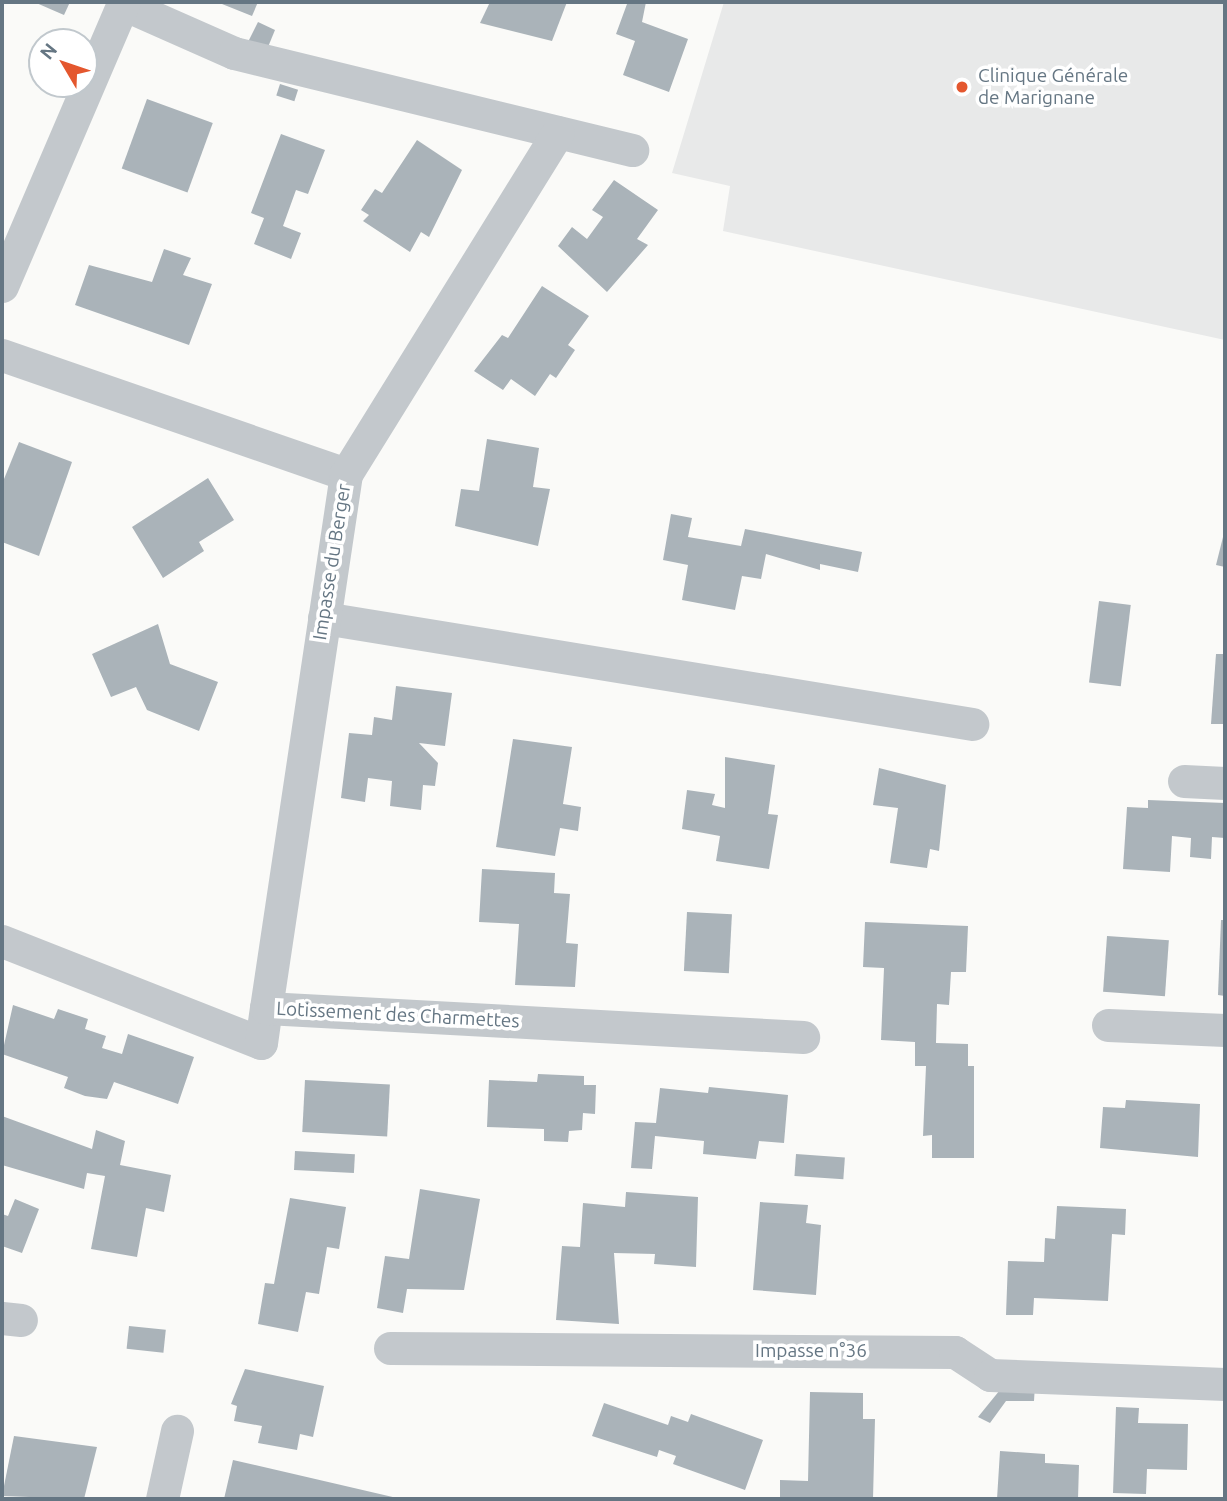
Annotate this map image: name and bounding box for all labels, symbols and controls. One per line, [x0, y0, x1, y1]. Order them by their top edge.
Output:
north arrow [28, 28, 98, 98]
text: N [35, 39, 61, 63]
place label: Clinique Générale de Marignane [978, 65, 1128, 109]
marker: Clinique Générale de Marignane [952, 77, 972, 97]
street label: Impasse du Berger [308, 482, 356, 642]
street label: Lotissement des Charmettes [276, 997, 520, 1033]
street label: Impasse n°36 [755, 1340, 867, 1362]

